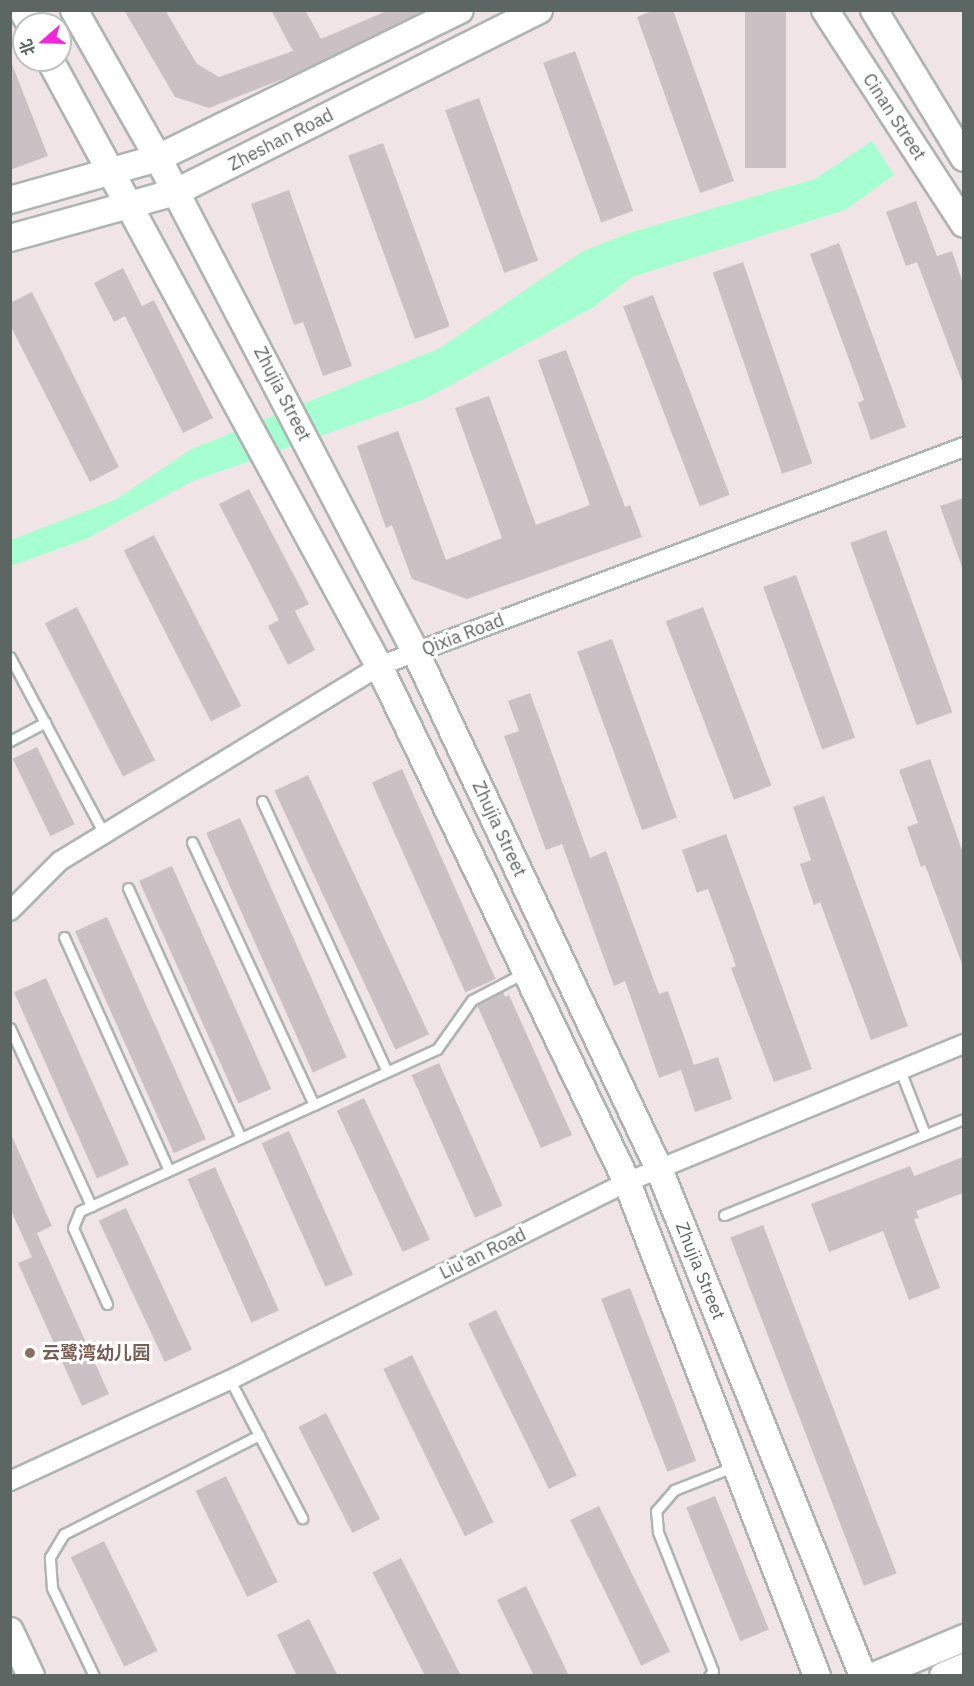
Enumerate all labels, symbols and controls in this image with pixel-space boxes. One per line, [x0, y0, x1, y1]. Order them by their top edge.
north arrow [12, 12, 72, 72]
text: 北 [15, 37, 39, 58]
street label: Cinan Street [858, 69, 930, 165]
street label: Zheshan Road [225, 104, 337, 176]
street label: Zhujia Street [249, 343, 315, 445]
street label: Qixia Road [419, 609, 507, 661]
street label: Zhujia Street [467, 778, 531, 880]
street label: Zhujia Street [671, 1219, 729, 1323]
street label: Liu'an Road [436, 1224, 530, 1284]
place label: 云鹭湾幼儿园 [42, 1342, 150, 1364]
marker: 云鹭湾幼儿园 [23, 1346, 37, 1360]

